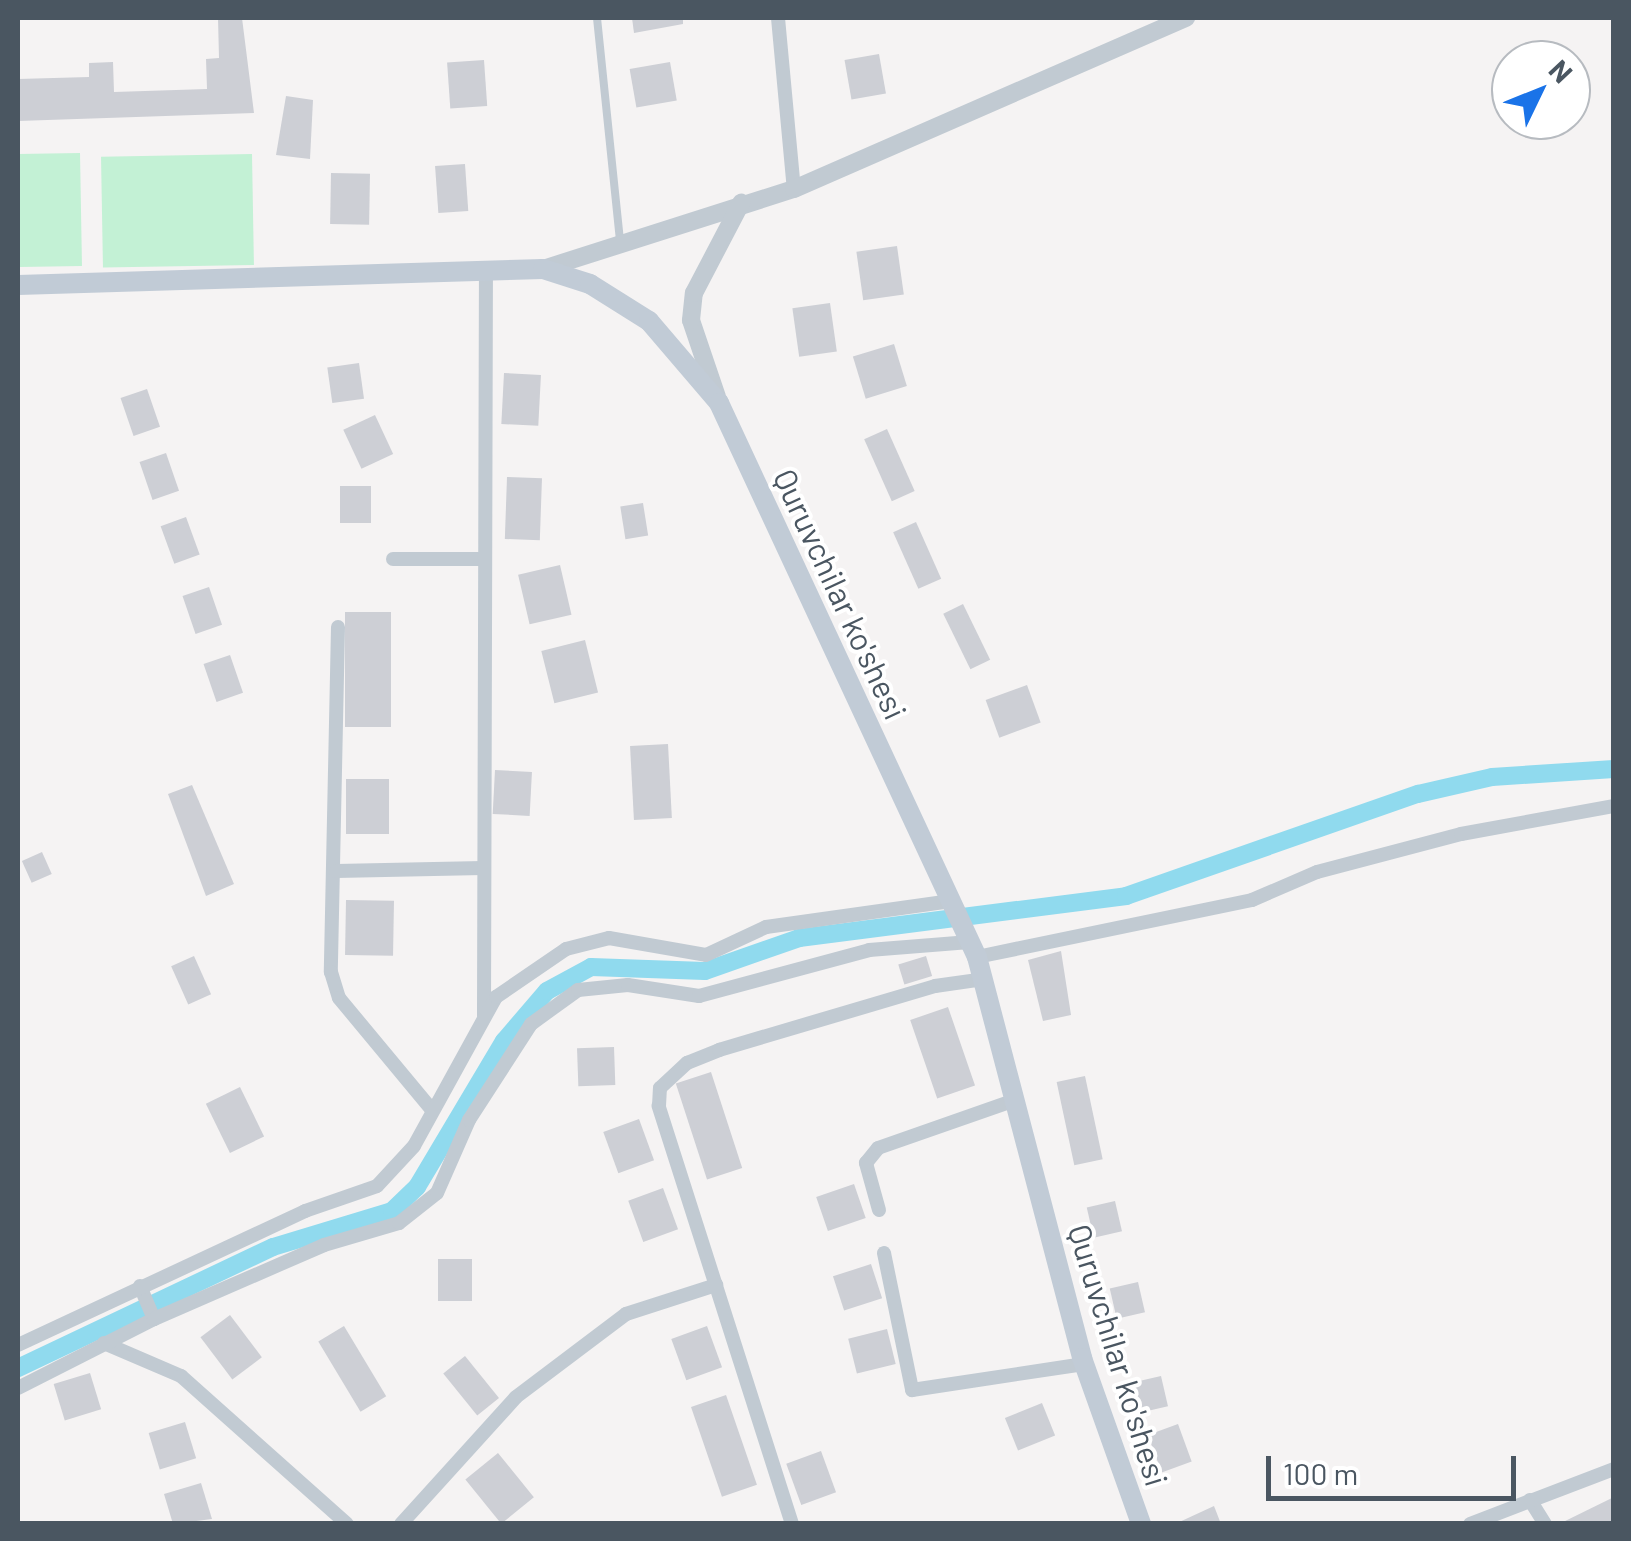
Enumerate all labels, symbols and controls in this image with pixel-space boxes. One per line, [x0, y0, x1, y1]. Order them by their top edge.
north arrow [1491, 40, 1591, 140]
text: N [1543, 52, 1580, 89]
street label: Quruvchilar ko'shesi [766, 463, 916, 725]
street label: Quruvchilar ko'shesi [1061, 1220, 1177, 1490]
scale bar [1271, 1436, 1521, 1498]
text: 100 m [1283, 1455, 1358, 1491]

